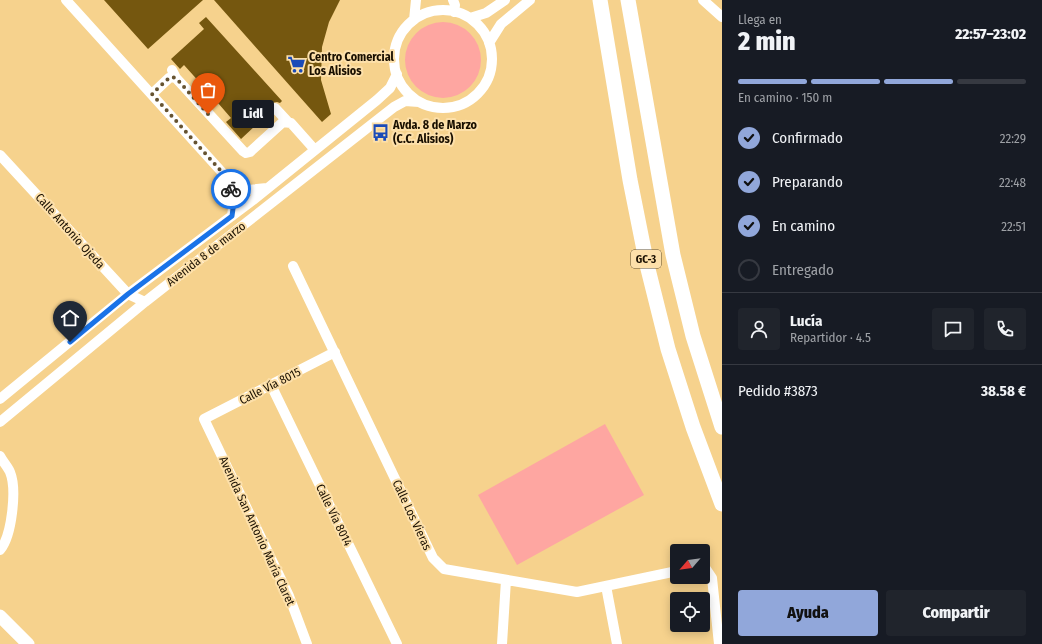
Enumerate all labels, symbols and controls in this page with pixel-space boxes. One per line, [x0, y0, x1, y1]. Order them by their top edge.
text: Llega en [738, 12, 782, 27]
text: 22:57–23:02 [955, 25, 1026, 43]
text: 2 min [738, 26, 796, 57]
place label: Centro Comercial Los Alisios [309, 50, 395, 78]
supermarket icon: Centro Comercial Los Alisios [286, 54, 306, 74]
pin [191, 73, 225, 114]
icon: bag [197, 79, 219, 101]
text: En camino · 150 m [738, 90, 832, 105]
callout: Lidl [232, 100, 274, 128]
text: Lidl [243, 106, 263, 121]
place label: Avda. 8 de Marzo (C.C. Alisios) [392, 118, 478, 146]
bus stop icon: Avda. 8 de Marzo (C.C. Alisios) [370, 122, 390, 142]
icon: check [738, 127, 760, 149]
text: Confirmado [772, 129, 843, 147]
text: 22:29 [1000, 131, 1026, 146]
courier [211, 169, 251, 209]
icon: check [738, 171, 760, 193]
text: Preparando [772, 173, 843, 191]
text: 22:48 [999, 175, 1026, 190]
icon: bike [220, 178, 242, 200]
street label: Calle Antonio Ojeda [32, 190, 108, 272]
icon: check [738, 215, 760, 237]
text: En camino [772, 217, 835, 235]
street label: Avenida 8 de marzo [164, 219, 248, 289]
text: 22:51 [1001, 219, 1026, 234]
road number: GC-3 [631, 250, 661, 268]
text: Entregado [772, 261, 834, 279]
pin [53, 301, 87, 342]
icon: home [59, 307, 81, 329]
button: person [738, 308, 780, 350]
button: chat [932, 308, 974, 350]
button: phone [984, 308, 1026, 350]
text: Lucía [790, 312, 822, 330]
text: Repartidor · 4.5 [790, 330, 871, 345]
street label: Calle Vía 8015 [237, 364, 303, 407]
text: Pedido #3873 [738, 382, 818, 400]
text: 38.58 € [981, 382, 1026, 400]
street label: Avenida San Antonio María Claret [216, 454, 298, 608]
street label: Calle Los Vieras [390, 478, 434, 552]
street label: Calle Vía 8014 [313, 482, 355, 548]
north arrow [670, 544, 710, 584]
map controls [670, 544, 710, 632]
button: Ayuda [738, 590, 878, 636]
button: Compartir [886, 590, 1026, 636]
button: locate [670, 592, 710, 632]

